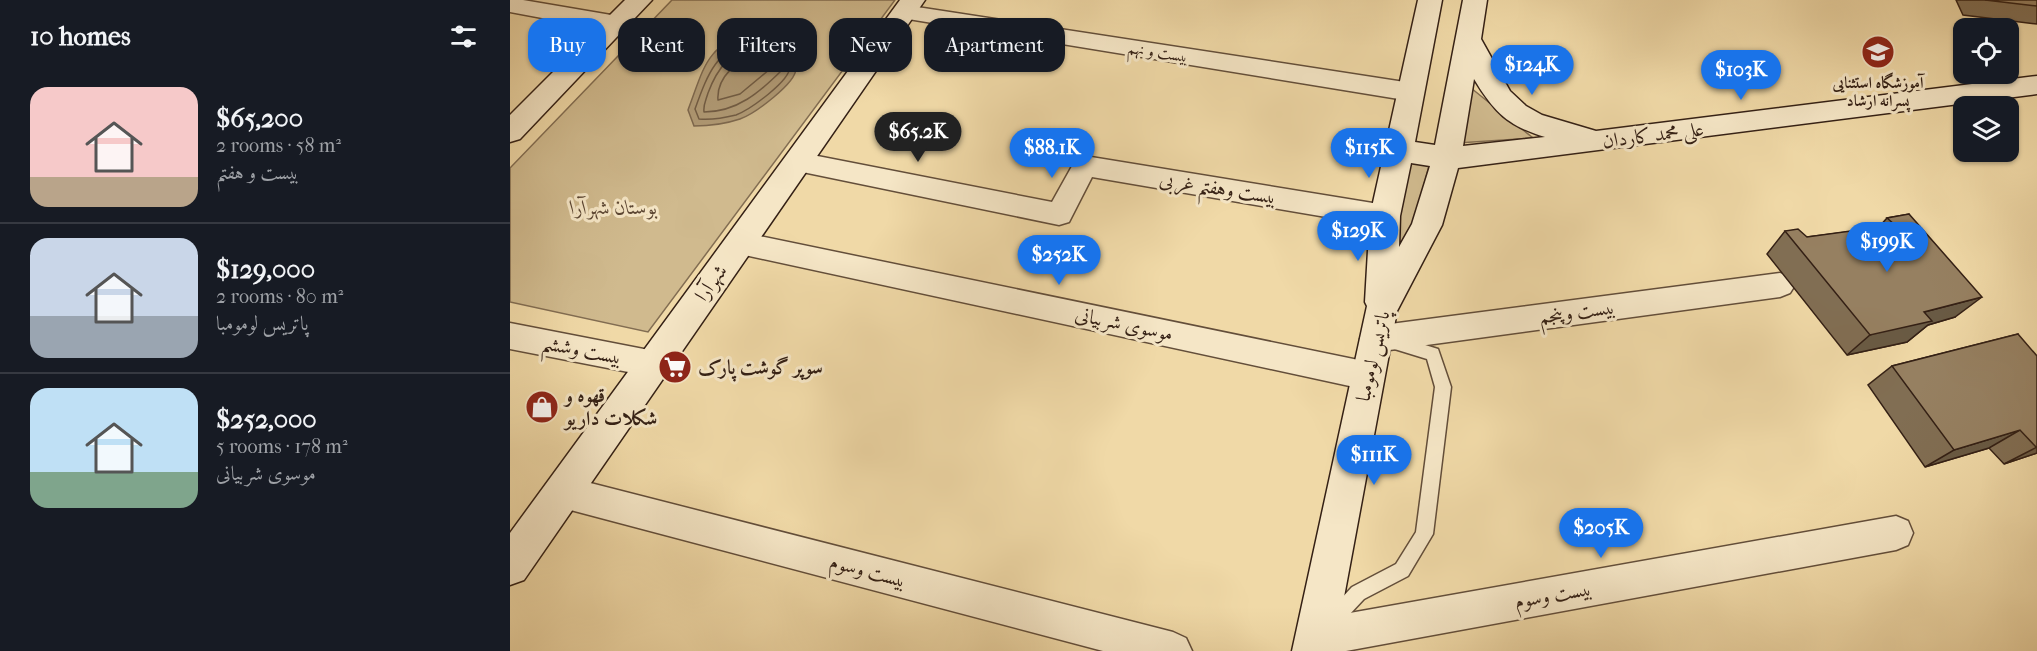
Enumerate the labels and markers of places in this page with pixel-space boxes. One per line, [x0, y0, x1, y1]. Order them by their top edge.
school or university icon: آموزشگاه استثنایی پسرانه ارشاد [1860, 34, 1896, 70]
pin: $124K [1490, 45, 1574, 96]
pin: $103K [1699, 50, 1783, 101]
place label: آموزشگاه استثنایی پسرانه ارشاد [1831, 72, 1926, 113]
pin: $65.2K [869, 112, 967, 163]
pin: $88.1K [1003, 128, 1101, 179]
pin: $115K [1327, 128, 1411, 179]
pin: $129K [1316, 211, 1400, 262]
pin: $199K [1845, 222, 1929, 273]
pin: $252K [1017, 235, 1101, 286]
supermarket icon: سوپر گوشت پارک [657, 349, 693, 385]
place label: سوپر گوشت پارک [698, 356, 823, 382]
place label: قهوه و شکلات داریو [563, 384, 657, 431]
shop icon: قهوه و شکلات داریو [524, 389, 560, 425]
pin: $111K [1332, 435, 1416, 486]
pin: $205K [1559, 508, 1643, 559]

